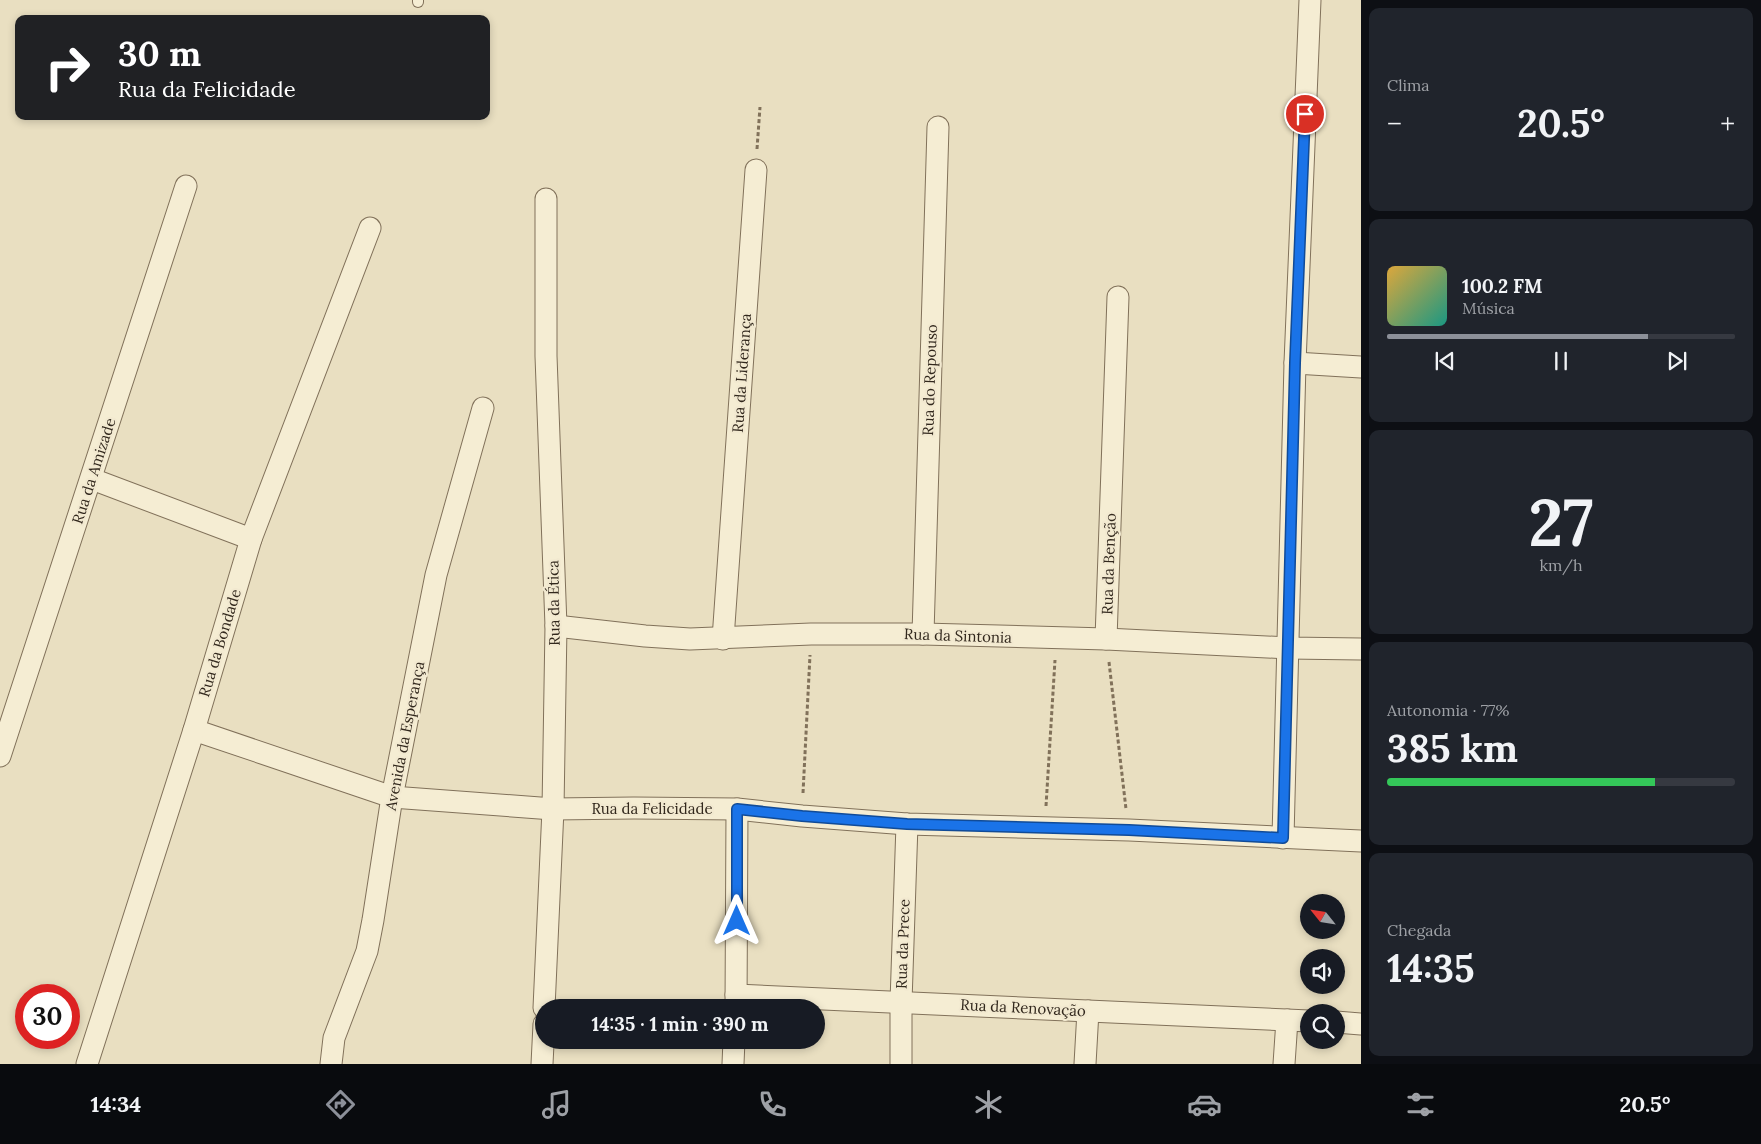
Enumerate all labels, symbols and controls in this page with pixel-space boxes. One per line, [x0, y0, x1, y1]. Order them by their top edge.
text: 30 m [118, 31, 201, 76]
icon: right [35, 35, 100, 100]
text: Rua da Felicidade [118, 75, 296, 103]
text: Clima [1387, 75, 1430, 95]
pin [1284, 93, 1326, 135]
text: 20.5° [1517, 99, 1605, 147]
icon: arrive [1291, 100, 1319, 128]
text: − [1387, 106, 1402, 142]
text: + [1720, 106, 1735, 142]
text: 100.2 FM [1462, 274, 1542, 298]
text: Música [1462, 298, 1515, 318]
street label: Rua da Liderança [728, 312, 755, 433]
street label: Rua do Repouso [918, 324, 941, 436]
icon: previous [1431, 347, 1459, 375]
icon: pause [1547, 347, 1575, 375]
icon: next [1663, 347, 1691, 375]
street label: Rua da Amizade [67, 415, 120, 526]
text: 27 [1528, 481, 1594, 564]
street label: Rua da Benção [1097, 513, 1120, 615]
text: km/h [1539, 555, 1583, 575]
street label: Rua da Ética [543, 560, 564, 646]
street label: Rua da Bondade [194, 587, 245, 699]
street label: Rua da Sintonia [904, 624, 1013, 647]
street label: Avenida da Esperança [381, 659, 428, 813]
text: Autonomia · 77% [1387, 700, 1509, 720]
text: 385 km [1387, 724, 1518, 772]
street label: Rua da Felicidade [591, 799, 713, 818]
position arrow [710, 894, 762, 946]
north arrow [1300, 894, 1345, 939]
map controls [1300, 894, 1345, 1049]
street label: Rua da Prece [891, 899, 914, 989]
text: Chegada [1387, 920, 1451, 940]
text: 14:35 [1387, 944, 1475, 992]
button: sound [1300, 949, 1345, 994]
speed limit sign: 30 [15, 984, 80, 1049]
street label: Rua da Renovação [960, 995, 1086, 1020]
button: search [1300, 1004, 1345, 1049]
text: 14:35 · 1 min · 390 m [591, 1012, 769, 1036]
icon: directions [323, 1087, 358, 1122]
icon: music [539, 1087, 574, 1122]
icon: phone [755, 1087, 790, 1122]
icon: climate [971, 1087, 1006, 1122]
icon: car [1187, 1087, 1222, 1122]
icon: filters [1403, 1087, 1438, 1122]
text: 14:34 [91, 1090, 141, 1118]
text: 20.5° [1620, 1090, 1670, 1118]

